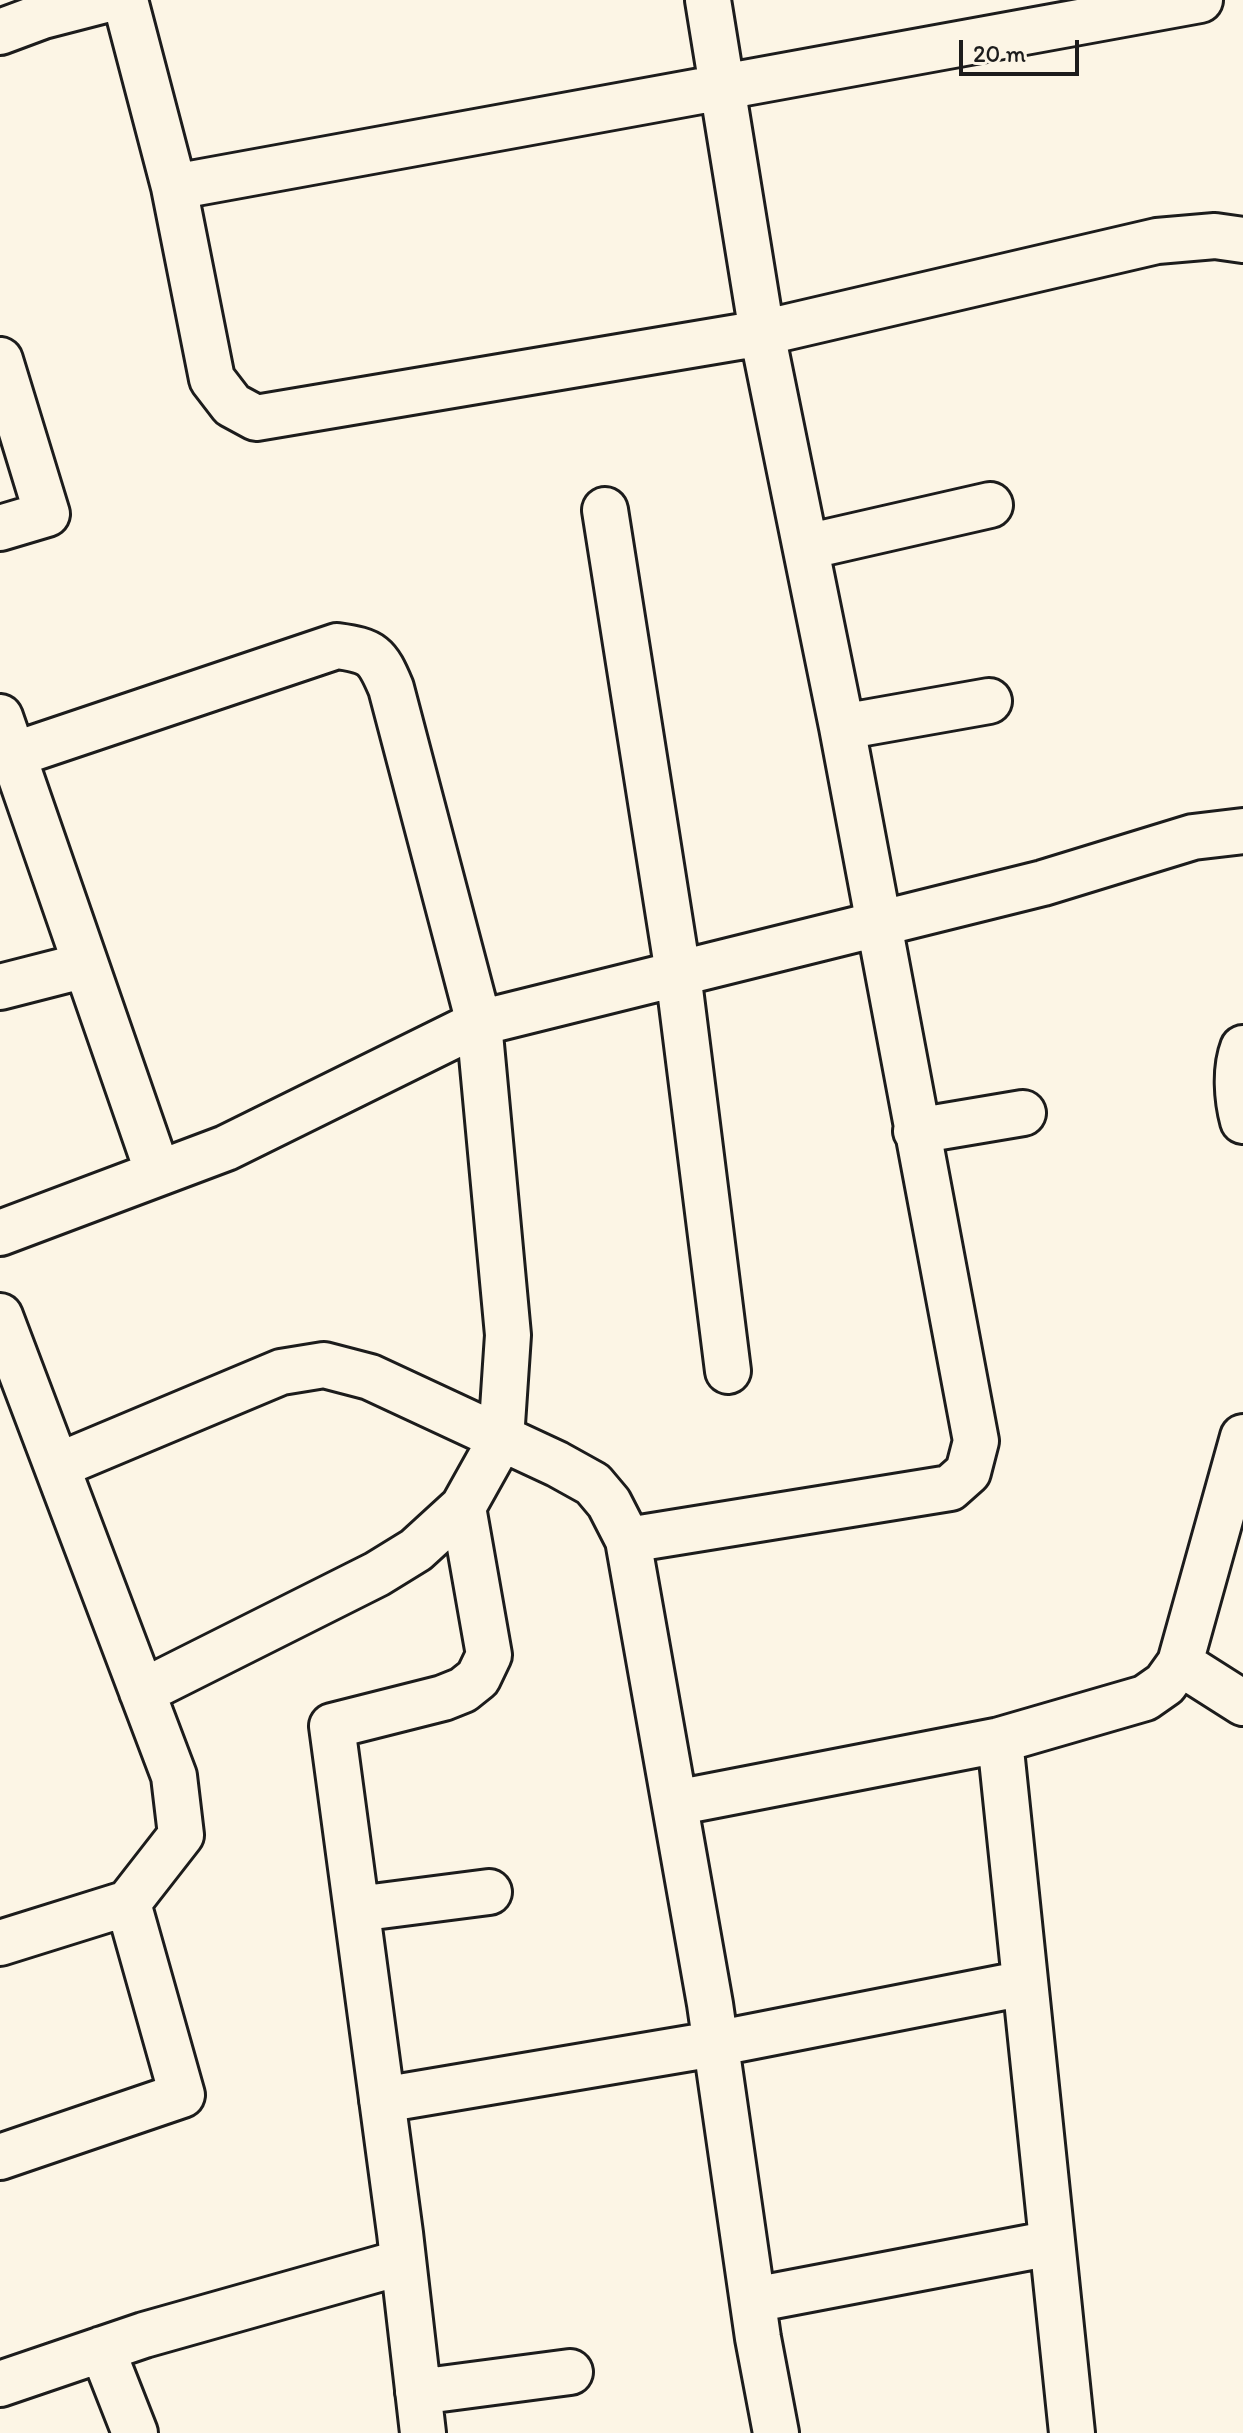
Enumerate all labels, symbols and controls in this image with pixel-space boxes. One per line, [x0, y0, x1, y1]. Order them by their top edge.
scale bar [963, 24, 1083, 74]
text: 20 m [973, 39, 1026, 68]

